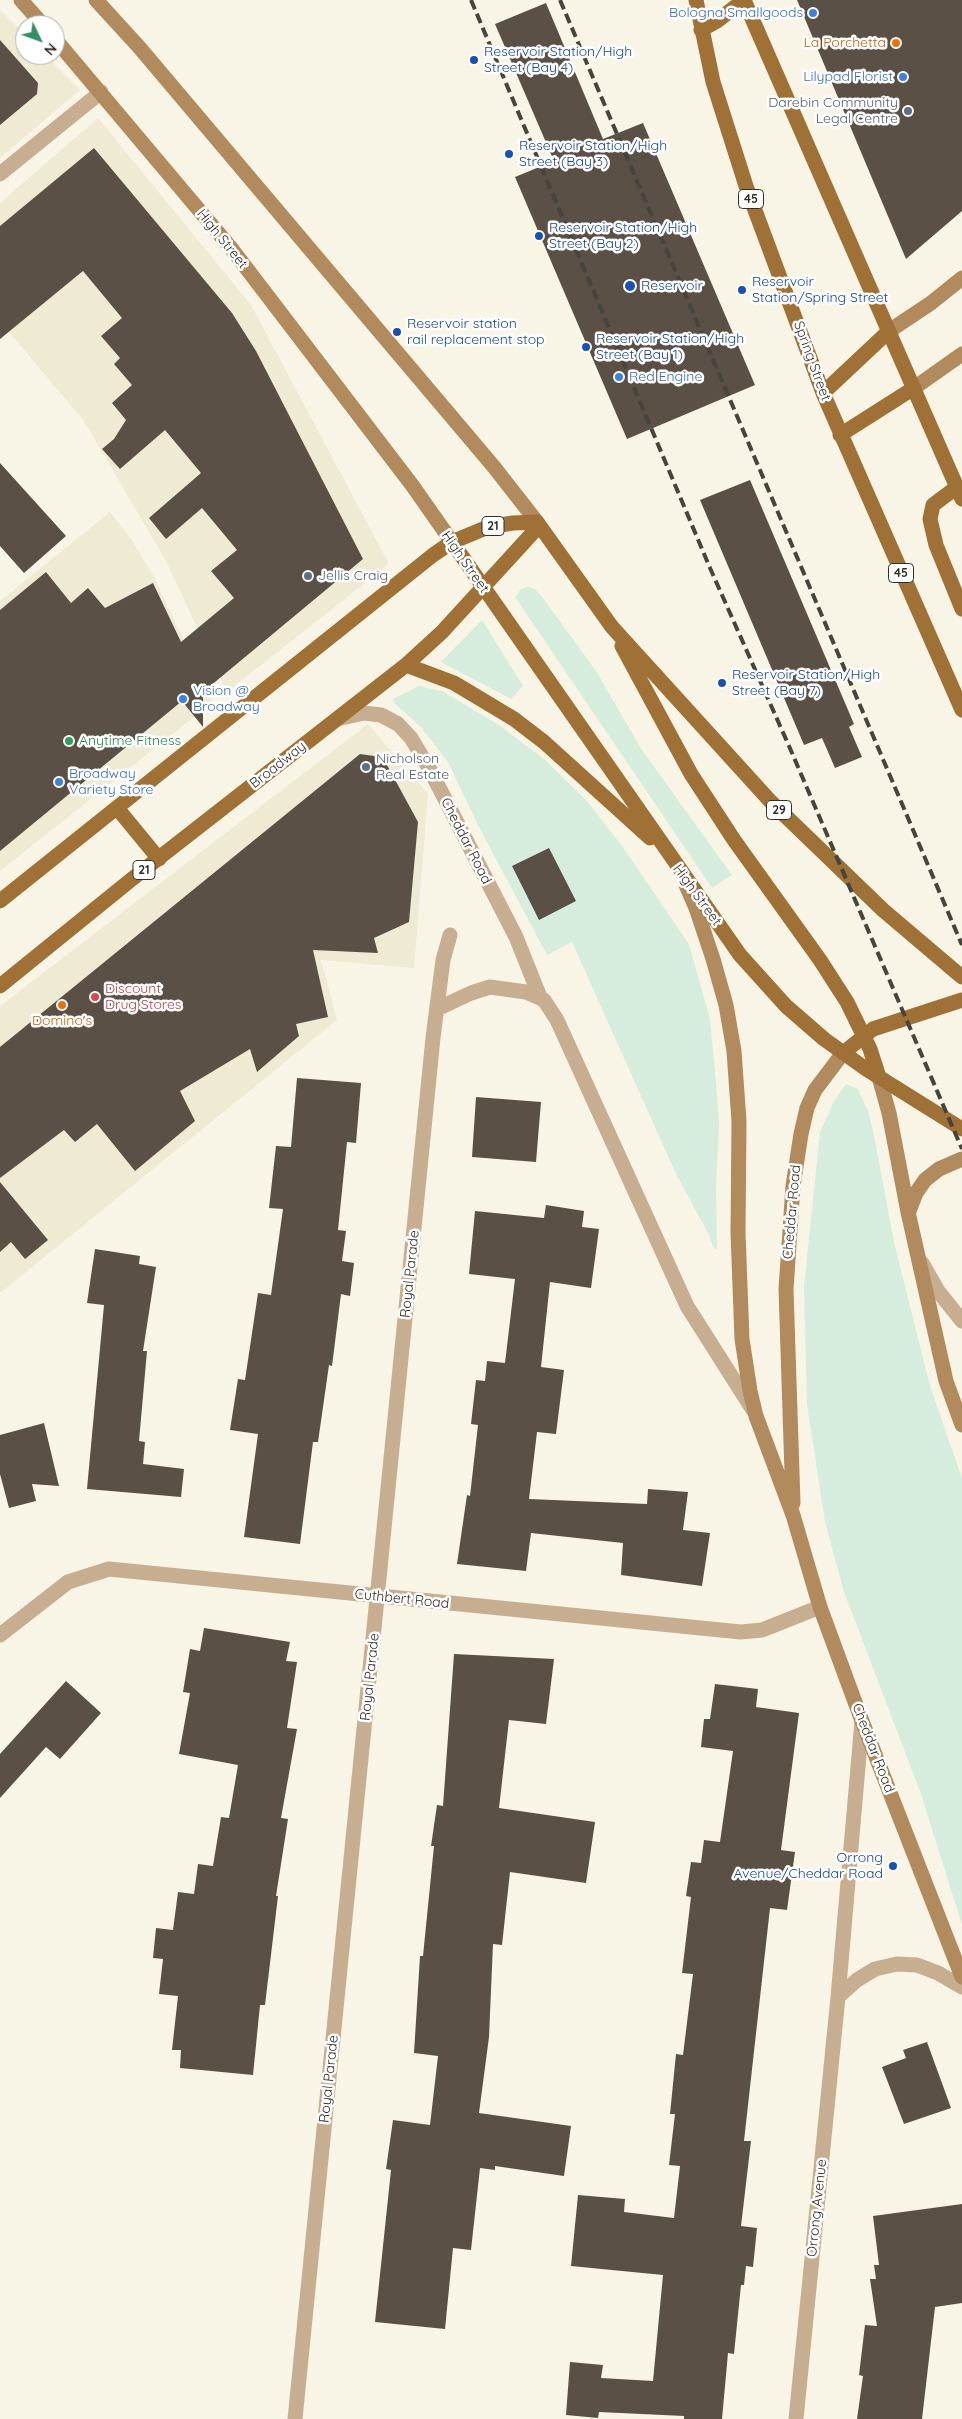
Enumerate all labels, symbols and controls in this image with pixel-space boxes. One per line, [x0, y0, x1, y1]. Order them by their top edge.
place label: Bologna Smallgoods [669, 5, 803, 21]
marker: Bologna Smallgoods [807, 7, 819, 19]
north arrow [15, 15, 65, 65]
place label: La Porchetta [803, 35, 886, 51]
marker: La Porchetta [890, 37, 902, 49]
text: N [40, 40, 61, 59]
place label: Reservoir Station/High Street (Bay 4) [484, 44, 632, 76]
marker: Reservoir Station/High Street (Bay 4) [468, 54, 480, 66]
place label: Lilypad Florist [803, 69, 893, 85]
marker: Lilypad Florist [897, 71, 909, 83]
place label: Darebin Community Legal Centre [768, 95, 898, 128]
marker: Darebin Community Legal Centre [902, 105, 914, 117]
place label: Reservoir Station/High Street (Bay 3) [519, 138, 667, 170]
marker: Reservoir Station/High Street (Bay 3) [503, 148, 515, 160]
road number: 45 [738, 190, 764, 208]
street label: High Street [193, 206, 251, 272]
place label: Reservoir Station/High Street (Bay 2) [549, 220, 697, 252]
marker: Reservoir Station/High Street (Bay 2) [533, 230, 545, 242]
place label: Reservoir Station/Spring Street [752, 274, 888, 306]
place label: Reservoir [641, 278, 703, 294]
marker: Reservoir [623, 279, 637, 293]
marker: Reservoir Station/Spring Street [736, 284, 748, 296]
place label: Reservoir station rail replacement stop [407, 316, 545, 348]
street label: Spring Street [790, 319, 834, 403]
marker: Reservoir station rail replacement stop [391, 326, 403, 338]
place label: Reservoir Station/High Street (Bay 1) [596, 331, 744, 364]
marker: Reservoir Station/High Street (Bay 1) [580, 341, 592, 353]
place label: Red Engine [629, 369, 702, 385]
marker: Red Engine [613, 371, 625, 383]
road number: 21 [482, 516, 504, 536]
street label: High Street [438, 528, 492, 596]
road number: 45 [888, 564, 914, 582]
place label: Jellis Craig [318, 568, 388, 584]
marker: Jellis Craig [302, 570, 314, 582]
place label: Reservoir Station/High Street (Bay 7) [732, 667, 880, 700]
marker: Reservoir Station/High Street (Bay 7) [716, 677, 728, 689]
place label: Vision @ Broadway [193, 683, 260, 716]
marker: Vision @ Broadway [177, 693, 189, 705]
place label: Anytime Fitness [79, 733, 181, 749]
marker: Anytime Fitness [63, 735, 75, 747]
street label: Broadway [247, 738, 309, 792]
place label: Nicholson Real Estate [376, 751, 449, 784]
marker: Nicholson Real Estate [360, 761, 372, 773]
place label: Broadway Variety Store [69, 766, 153, 799]
marker: Broadway Variety Store [53, 776, 65, 788]
street label: Cheddar Road [437, 795, 495, 887]
road number: 29 [766, 800, 792, 820]
road number: 21 [133, 860, 155, 880]
street label: High Street [669, 861, 725, 929]
place label: Discount Drug Stores [105, 981, 181, 1014]
marker: Discount Drug Stores [89, 991, 101, 1003]
marker: Domino's [56, 999, 68, 1011]
place label: Domino's [32, 1013, 92, 1029]
street label: Cheddar Road [780, 1164, 804, 1260]
street label: Royal Parade [397, 1229, 423, 1319]
street label: Cuthbert Road [354, 1586, 450, 1612]
street label: Royal Parade [357, 1632, 383, 1722]
street label: Cheddar Road [848, 1701, 898, 1795]
place label: Orrong Avenue/Cheddar Road [733, 1850, 883, 1882]
marker: Orrong Avenue/Cheddar Road [887, 1860, 899, 1872]
street label: Royal Parade [316, 2034, 342, 2124]
street label: Orrong Avenue [804, 2158, 830, 2258]

